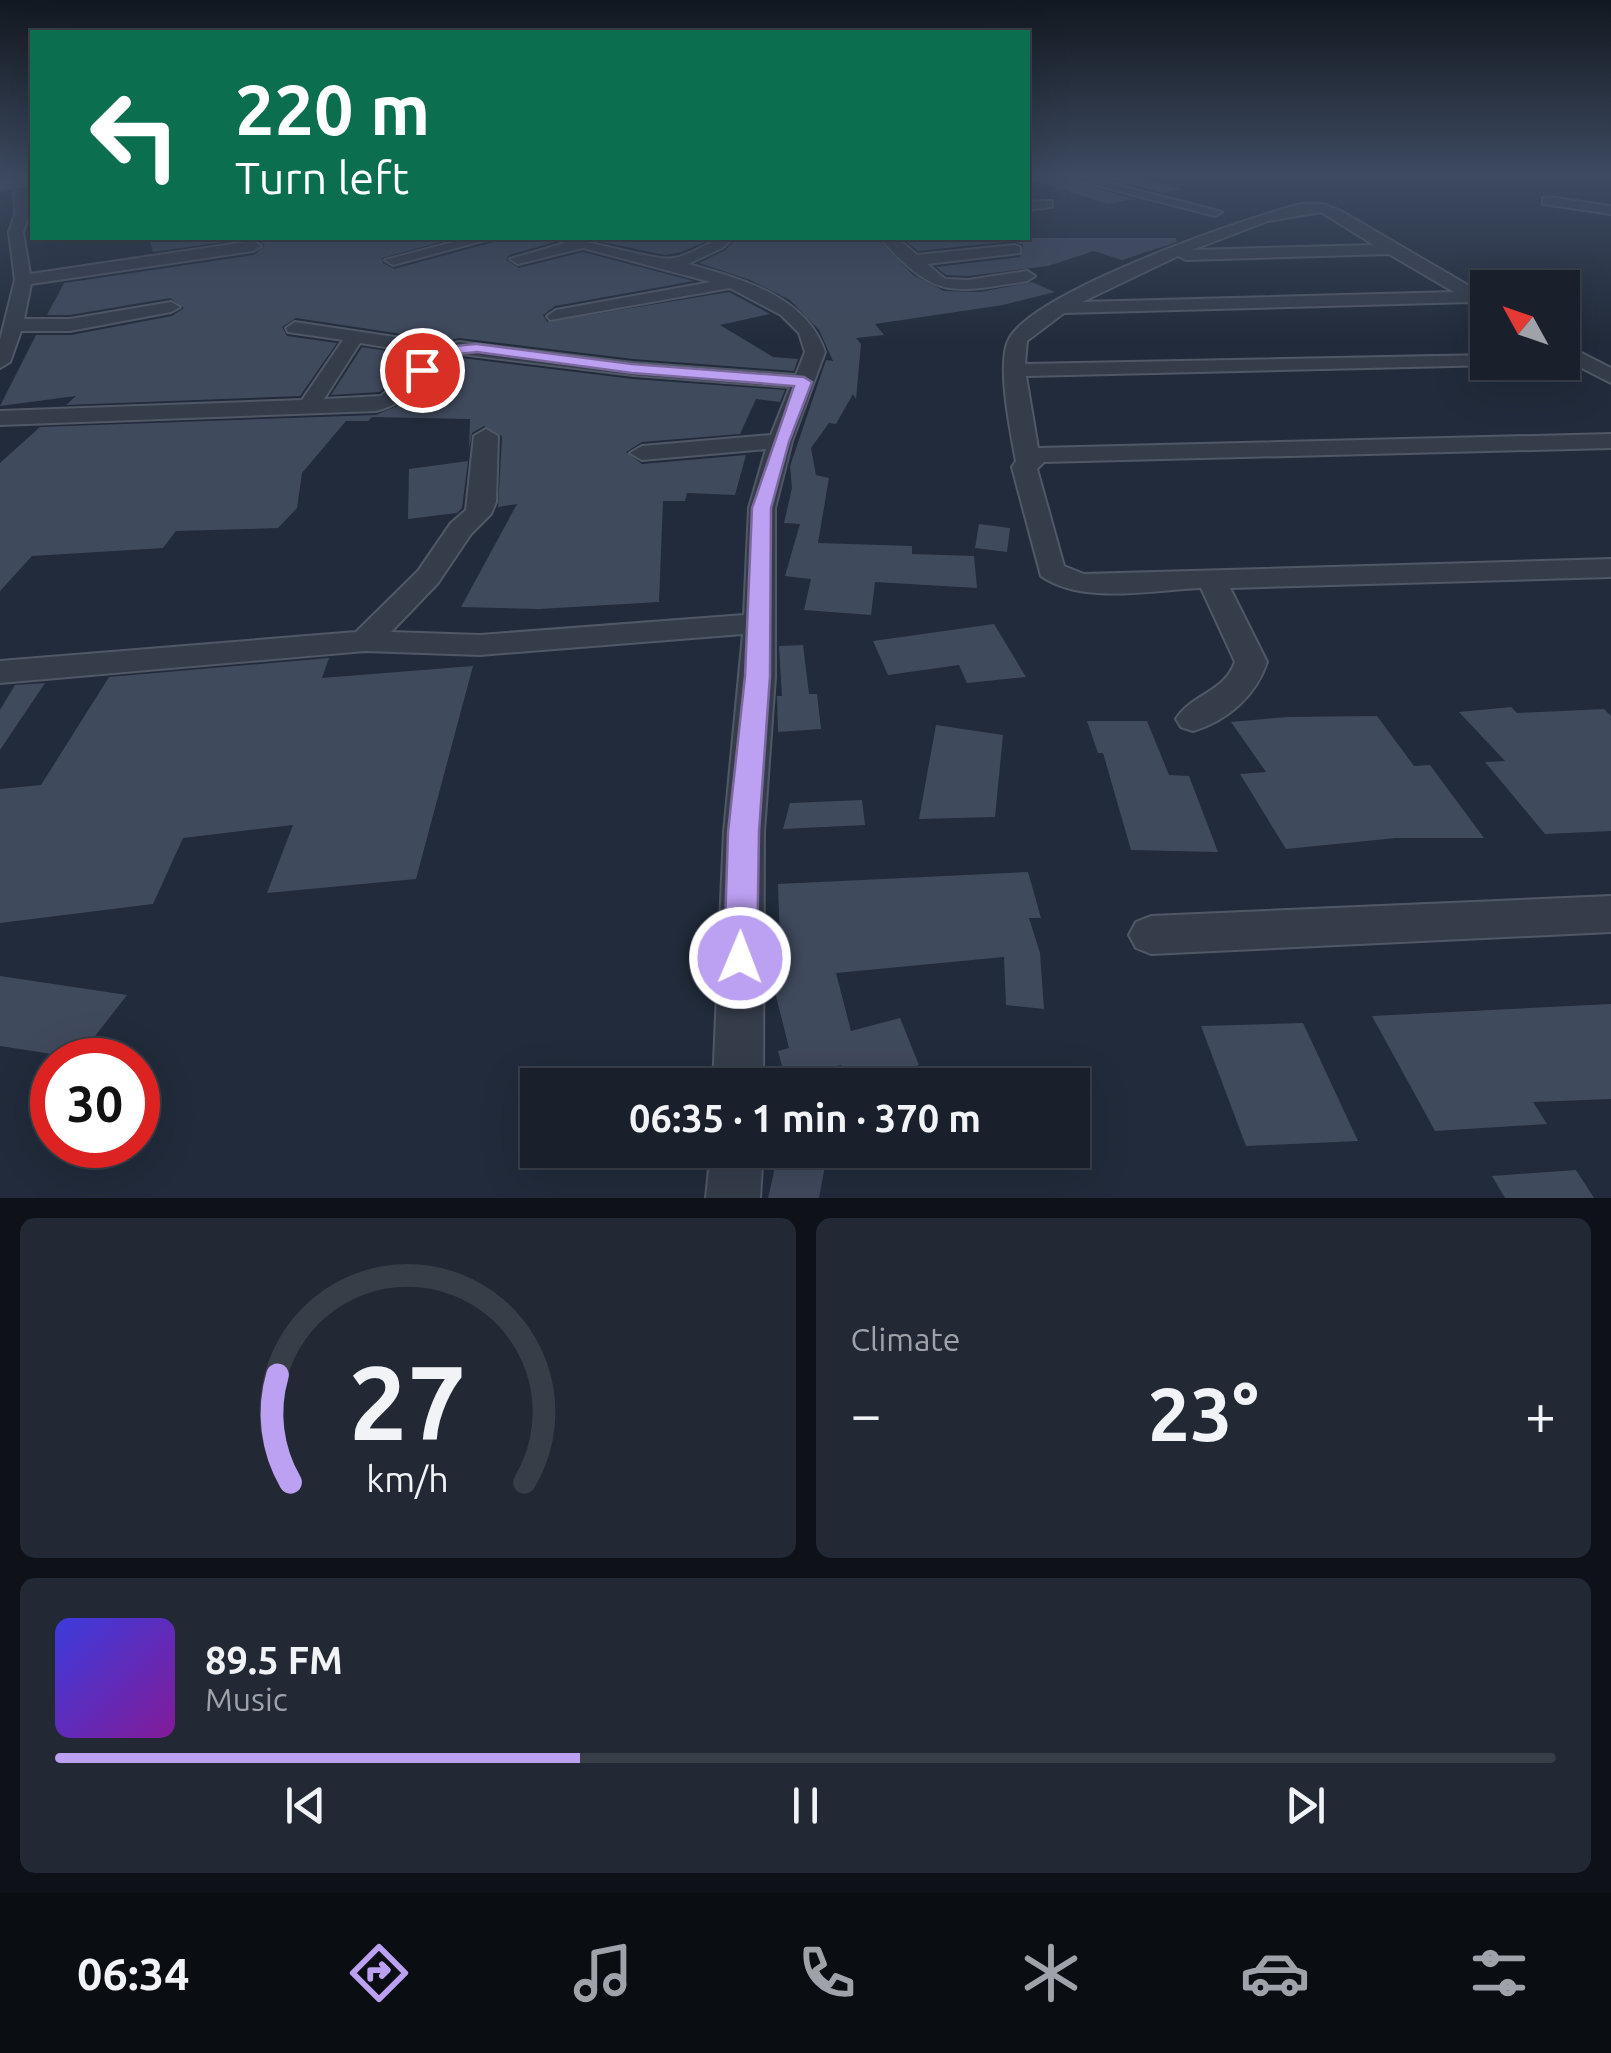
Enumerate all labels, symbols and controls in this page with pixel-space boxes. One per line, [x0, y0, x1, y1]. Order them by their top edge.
icon: left [70, 70, 200, 200]
text: 220 m [235, 70, 430, 148]
text: Turn left [235, 152, 409, 203]
north arrow [1470, 270, 1580, 380]
map controls [1470, 270, 1580, 380]
pin [380, 328, 465, 413]
icon: arrive [395, 343, 450, 398]
position arrow [688, 906, 792, 1010]
speed limit sign: 30 [30, 1038, 160, 1168]
text: 06:35 · 1 min · 370 m [629, 1097, 981, 1139]
text: Climate [851, 1321, 961, 1357]
text: 27 [349, 1343, 466, 1460]
text: 23° [1148, 1371, 1259, 1455]
text: − [851, 1383, 882, 1444]
text: + [1525, 1383, 1556, 1444]
text: km/h [366, 1459, 449, 1499]
text: 89.5 FM [205, 1639, 343, 1681]
text: Music [205, 1681, 288, 1717]
icon: previous [278, 1778, 333, 1833]
icon: pause [778, 1778, 833, 1833]
icon: next [1278, 1778, 1333, 1833]
icon: directions [344, 1938, 414, 2008]
icon: music [568, 1938, 638, 2008]
icon: phone [792, 1938, 862, 2008]
icon: climate [1016, 1938, 1086, 2008]
icon: car [1240, 1938, 1310, 2008]
icon: filters [1464, 1938, 1534, 2008]
text: 06:34 [77, 1948, 190, 1999]

